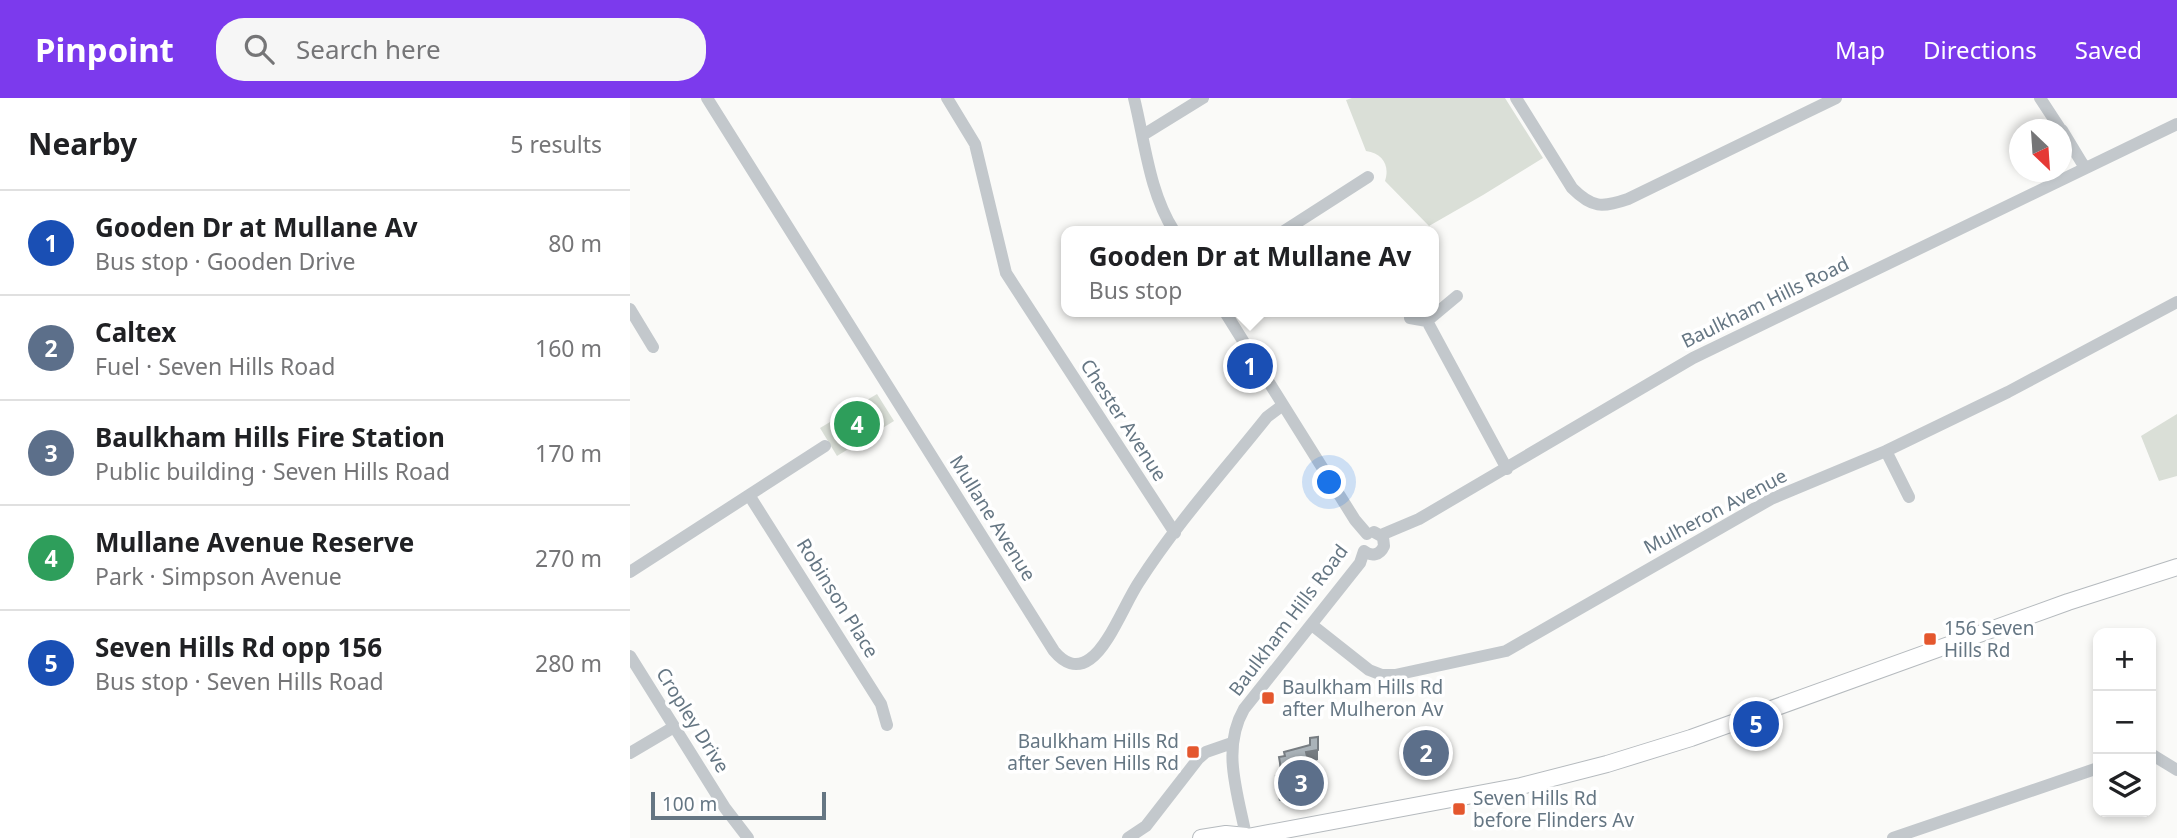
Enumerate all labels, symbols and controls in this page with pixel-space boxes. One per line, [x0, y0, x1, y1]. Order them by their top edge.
search box [216, 18, 706, 81]
text: Pinpoint [35, 27, 174, 72]
icon: search [240, 30, 278, 68]
text: Search here [296, 31, 441, 67]
text: Map [1835, 33, 1885, 66]
text: Directions [1923, 33, 2037, 66]
text: Saved [2075, 33, 2142, 66]
north arrow [2009, 119, 2072, 182]
text: Nearby [28, 123, 137, 164]
text: 5 results [510, 128, 602, 160]
text: Gooden Dr at Mullane Av [95, 209, 417, 245]
popup [1061, 226, 1439, 317]
text: 1 [44, 227, 58, 259]
text: 80 m [548, 227, 602, 259]
text: Gooden Dr at Mullane Av [1089, 238, 1411, 274]
text: Bus stop · Gooden Drive [95, 245, 355, 277]
street label: Baulkham Hills Road [1677, 250, 1853, 354]
text: Bus stop [1089, 274, 1182, 306]
text: Caltex [95, 314, 176, 350]
text: 2 [44, 332, 58, 364]
text: 160 m [535, 332, 602, 364]
pin: 1 [1227, 340, 1273, 392]
text: Fuel · Seven Hills Road [95, 350, 335, 382]
street label: Chester Avenue [1075, 354, 1173, 486]
pin: 4 [834, 398, 880, 450]
text: Baulkham Hills Fire Station [95, 419, 445, 455]
text: 3 [44, 437, 58, 469]
text: 170 m [535, 437, 602, 469]
street label: Mullane Avenue [944, 450, 1042, 586]
text: Public building · Seven Hills Road [95, 455, 450, 487]
street label: Mulheron Avenue [1639, 462, 1791, 560]
your location [1312, 465, 1346, 499]
text: Mullane Avenue Reserve [95, 524, 414, 560]
street label: Robinson Place [791, 534, 885, 662]
street label: Baulkham Hills Road [1222, 539, 1354, 701]
text: 4 [44, 542, 58, 574]
text: 270 m [535, 542, 602, 574]
text: Park · Simpson Avenue [95, 560, 342, 592]
place label: 156 Seven Hills Rd [1944, 615, 2034, 663]
map controls [2093, 628, 2156, 817]
button: + [2093, 628, 2156, 691]
text: Seven Hills Rd opp 156 [95, 629, 382, 665]
marker: 156 Seven Hills Rd [1922, 631, 1938, 647]
text: 5 [44, 647, 58, 679]
text: 280 m [535, 647, 602, 679]
street label: Cropley Drive [650, 662, 736, 778]
text: Bus stop · Seven Hills Road [95, 665, 384, 697]
place label: Baulkham Hills Rd after Mulheron Av [1282, 674, 1444, 722]
marker: Baulkham Hills Rd after Mulheron Av [1260, 690, 1276, 706]
button: − [2093, 691, 2156, 754]
pin: 5 [1733, 698, 1779, 750]
pin: 2 [1403, 727, 1449, 779]
place label: Baulkham Hills Rd after Seven Hills Rd [1007, 728, 1179, 776]
marker: Baulkham Hills Rd after Seven Hills Rd [1185, 744, 1201, 760]
button: layers [2093, 754, 2156, 817]
pin: 3 [1278, 757, 1324, 809]
place label: Seven Hills Rd before Flinders Av [1473, 785, 1634, 833]
scale bar [651, 789, 826, 821]
text: 100 m [662, 791, 717, 817]
marker: Seven Hills Rd before Flinders Av [1451, 801, 1467, 817]

